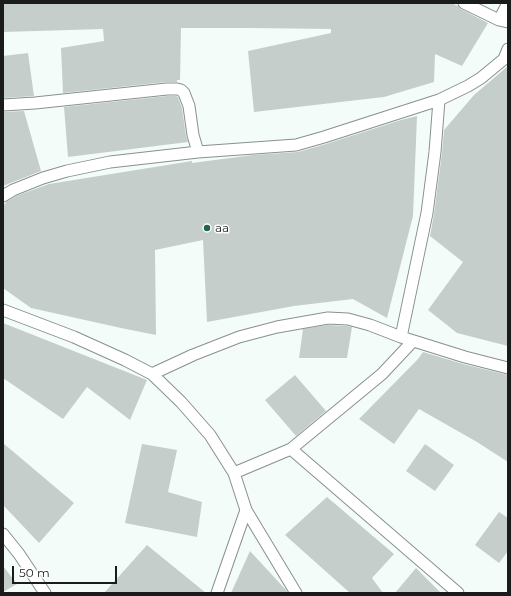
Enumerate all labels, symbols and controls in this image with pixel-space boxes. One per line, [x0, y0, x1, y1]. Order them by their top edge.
place label: aa [215, 221, 229, 235]
marker: aa [202, 223, 212, 233]
scale bar [14, 558, 119, 584]
text: 50 m [19, 565, 50, 580]

